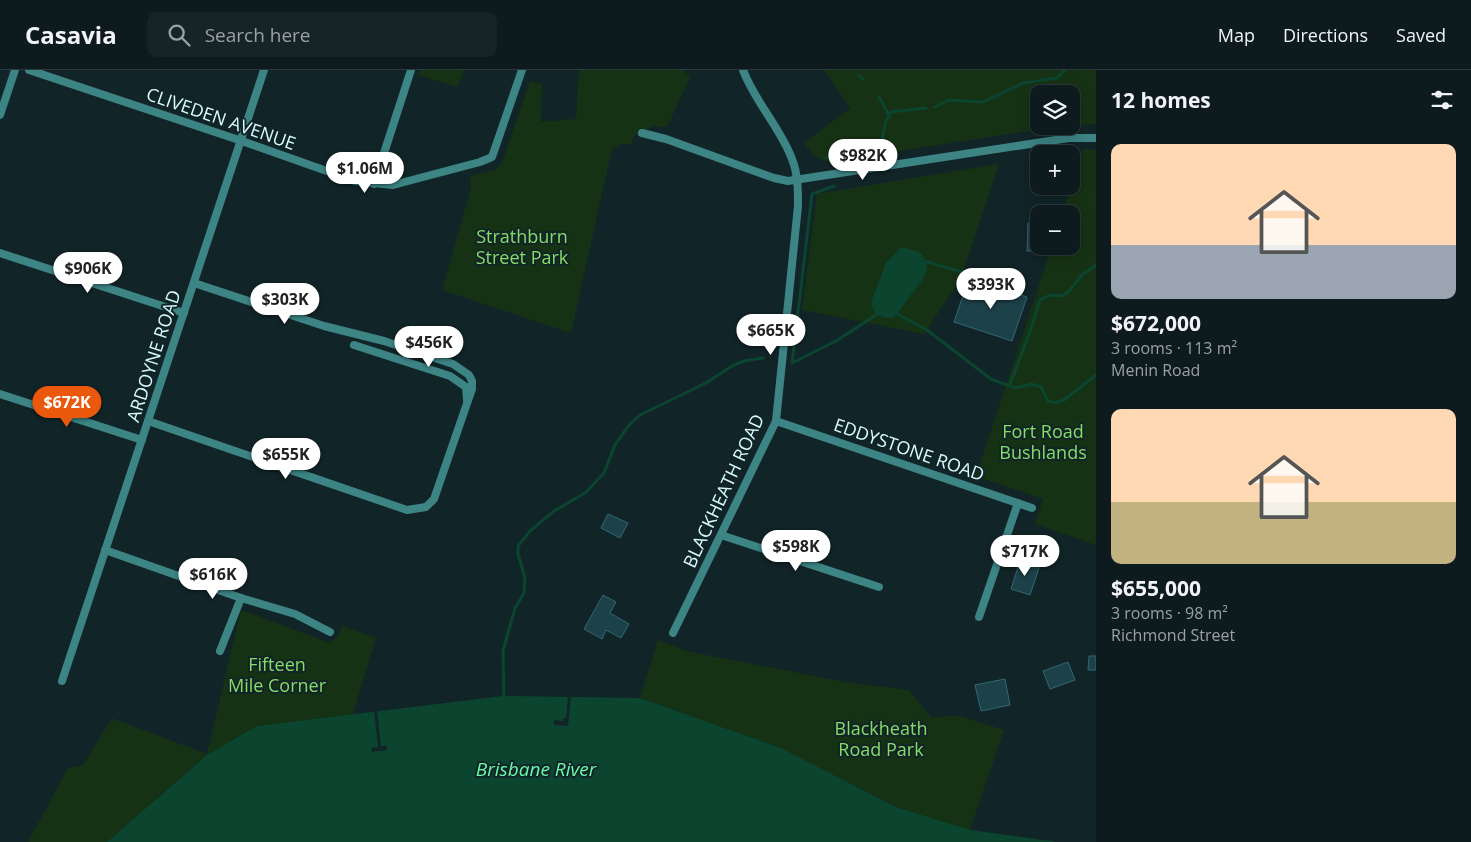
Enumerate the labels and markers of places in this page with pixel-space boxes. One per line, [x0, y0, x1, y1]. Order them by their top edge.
pin: $982K [828, 138, 898, 181]
pin: $1.06M [324, 152, 406, 194]
pin: $906K [53, 252, 123, 294]
pin: $393K [956, 268, 1026, 310]
pin: $303K [250, 282, 320, 325]
pin: $665K [736, 314, 806, 356]
pin: $456K [394, 326, 464, 368]
pin: $672K [32, 386, 102, 428]
pin: $655K [251, 438, 321, 480]
pin: $598K [761, 530, 831, 572]
pin: $717K [990, 534, 1060, 577]
pin: $616K [178, 558, 248, 600]

